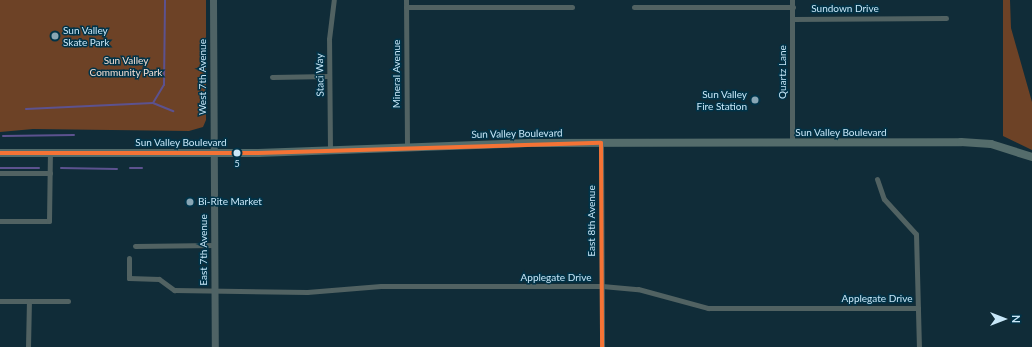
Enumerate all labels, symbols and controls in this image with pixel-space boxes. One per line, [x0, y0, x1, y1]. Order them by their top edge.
street label: Sundown Drive [811, 3, 879, 15]
place label: Sun Valley Skate Park [63, 24, 109, 48]
marker: Sun Valley Skate Park [50, 31, 60, 41]
street label: West 7th Avenue [197, 39, 209, 115]
street label: Mineral Avenue [391, 39, 403, 109]
street label: Quartz Lane [777, 45, 789, 99]
street label: Staci Way [314, 53, 326, 97]
park label: Sun Valley Community Park [89, 54, 163, 78]
place label: Sun Valley Fire Station [697, 88, 747, 112]
marker: Sun Valley Fire Station [750, 95, 760, 105]
street label: Sun Valley Boulevard [471, 127, 563, 141]
street label: Sun Valley Boulevard [795, 127, 887, 139]
street label: Sun Valley Boulevard [135, 137, 227, 149]
marker: 5 [232, 148, 242, 158]
place label: 5 [234, 159, 240, 169]
street label: East 8th Avenue [586, 185, 598, 257]
place label: Bi-Rite Market [198, 196, 262, 208]
marker: Bi-Rite Market [185, 197, 195, 207]
street label: East 7th Avenue [198, 214, 210, 286]
street label: Applegate Drive [521, 272, 591, 284]
street label: Applegate Drive [842, 293, 912, 305]
north arrow [984, 299, 1024, 339]
text: N [1010, 315, 1023, 323]

